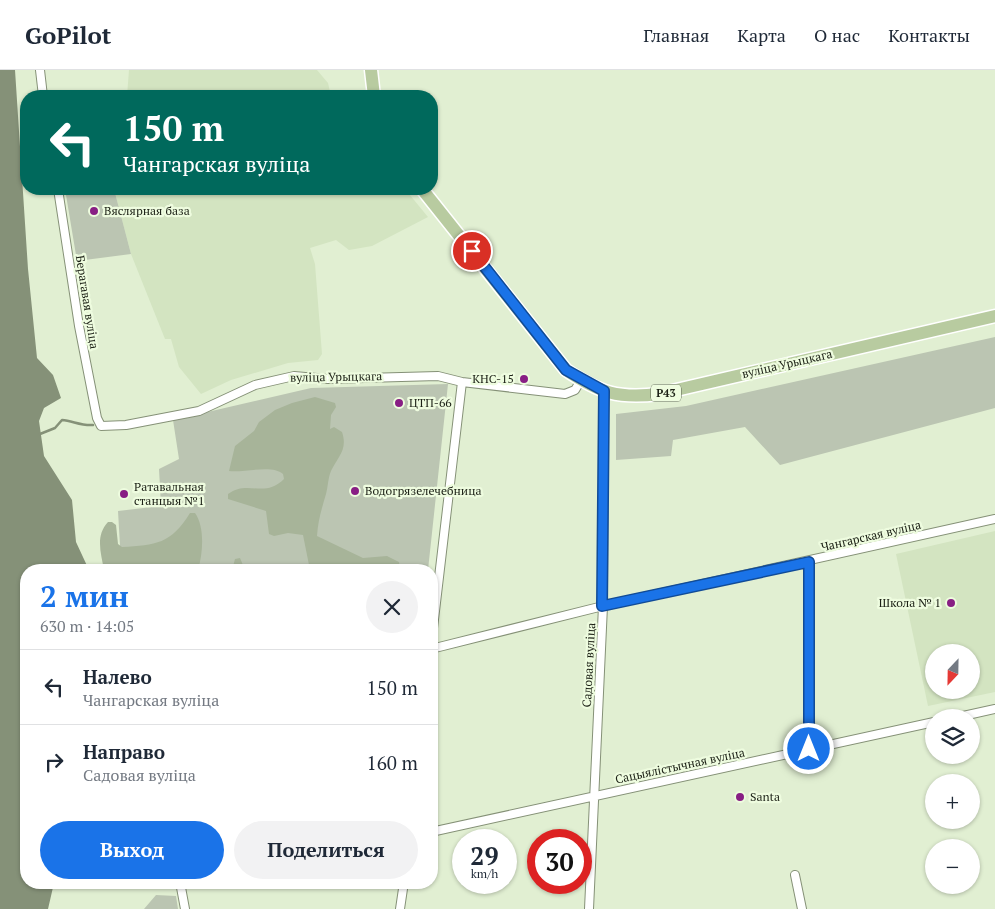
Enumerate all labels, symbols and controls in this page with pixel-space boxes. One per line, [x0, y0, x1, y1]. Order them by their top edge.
text: GoPilot [25, 19, 111, 51]
text: Главная [643, 23, 709, 47]
text: Карта [737, 23, 786, 47]
text: О нас [814, 23, 860, 47]
text: Контакты [888, 23, 970, 47]
text: 150 m [123, 105, 224, 151]
icon: left [40, 110, 105, 175]
text: Чангарская вуліца [123, 149, 310, 178]
place label: Вяслярная база [104, 203, 190, 218]
marker: Вяслярная база [88, 205, 100, 217]
pin [451, 230, 493, 272]
icon: arrive [458, 237, 486, 265]
street label: Берагавая вуліца [73, 254, 102, 350]
street label: вуліца Урыцкага [740, 346, 834, 381]
street label: вуліца Урыцкага [290, 368, 382, 385]
place label: КНС-15 [472, 371, 514, 386]
marker: КНС-15 [518, 373, 530, 385]
road number: Р43 [651, 384, 681, 402]
place label: ЦТП-66 [409, 395, 452, 410]
marker: ЦТП-66 [393, 397, 405, 409]
place label: Ратавальная станцыя №1 [134, 479, 204, 508]
place label: Водогрязелечебница [365, 483, 482, 498]
marker: Водогрязелечебница [349, 485, 361, 497]
marker: Ратавальная станцыя №1 [118, 488, 130, 500]
street label: Чангарская вуліца [819, 517, 922, 554]
text: 2 мин [40, 576, 129, 616]
button: close [366, 581, 418, 633]
place label: Школа № 1 [879, 595, 941, 610]
marker: Школа № 1 [945, 597, 957, 609]
text: 630 m · 14:05 [40, 615, 134, 637]
street label: Садовая вуліца [579, 622, 598, 708]
north arrow [925, 644, 980, 699]
map controls [925, 644, 980, 894]
text: Налево [83, 664, 152, 689]
icon: left [40, 673, 68, 701]
text: 150 m [367, 675, 418, 700]
text: Чангарская вуліца [83, 689, 219, 711]
button: layers [925, 709, 980, 764]
position arrow [782, 722, 834, 774]
text: Направо [83, 739, 165, 764]
street label: Сацыялістычная вуліца [614, 744, 746, 787]
icon: right [40, 748, 68, 776]
text: 160 m [367, 750, 418, 775]
text: Садовая вуліца [83, 764, 196, 786]
button: + [925, 774, 980, 829]
place label: Santa [750, 789, 780, 804]
marker: Santa [734, 791, 746, 803]
button: Выход [40, 821, 224, 879]
button: Поделиться [234, 821, 418, 879]
speed limit sign: 30 [527, 829, 592, 894]
text: 29 [470, 839, 499, 872]
button: − [925, 839, 980, 894]
text: km/h [471, 866, 498, 881]

